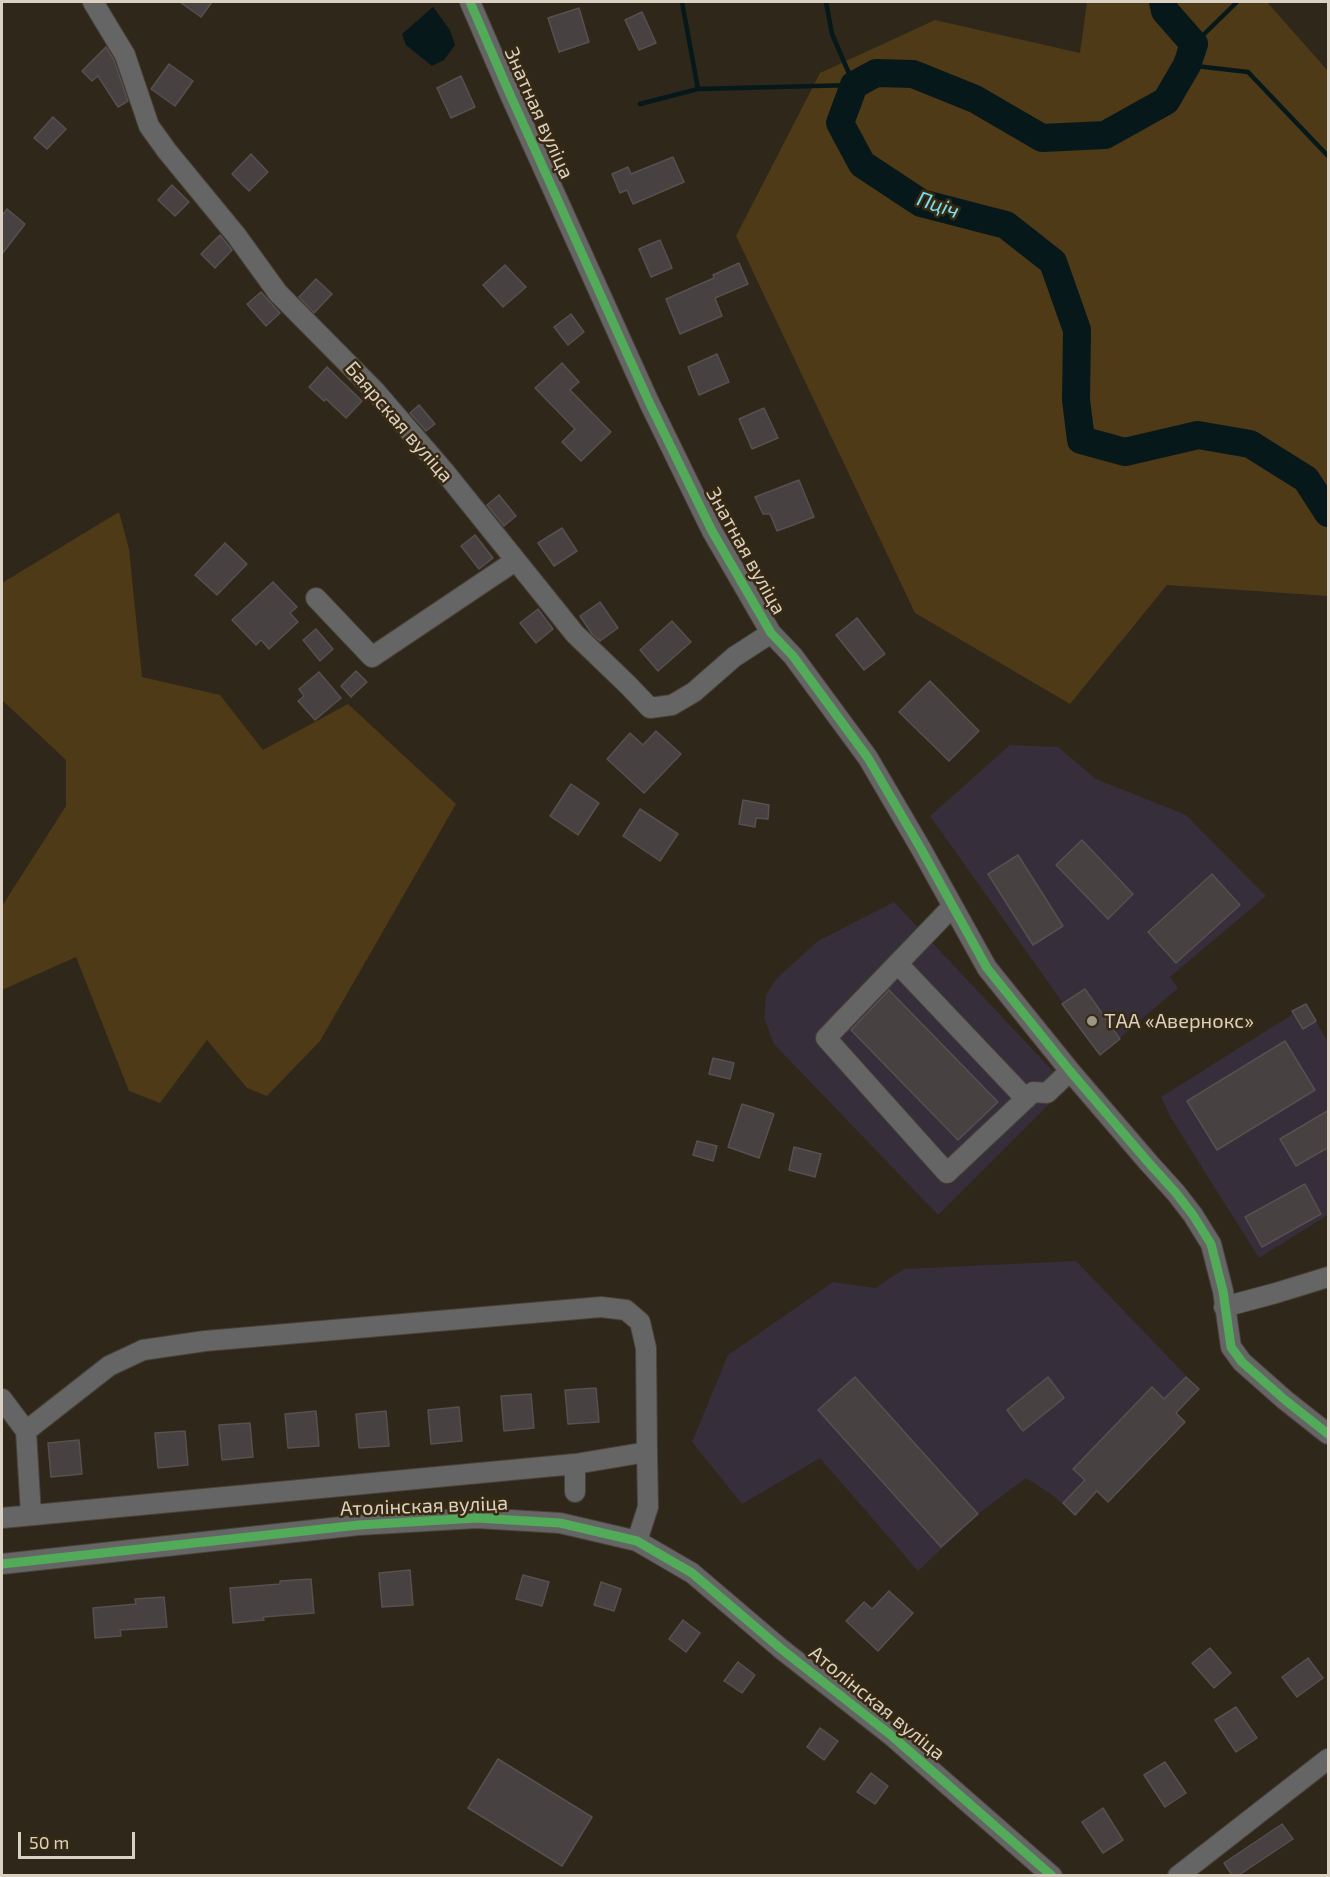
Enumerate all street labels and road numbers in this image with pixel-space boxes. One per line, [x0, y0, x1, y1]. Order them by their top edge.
street label: Знатная вуліца [499, 43, 579, 183]
street label: Баярская вуліца [340, 357, 458, 487]
street label: Знатная вуліца [701, 483, 791, 619]
street label: Атолінская вуліца [340, 1491, 508, 1521]
street label: Атолінская вуліца [804, 1641, 950, 1765]

